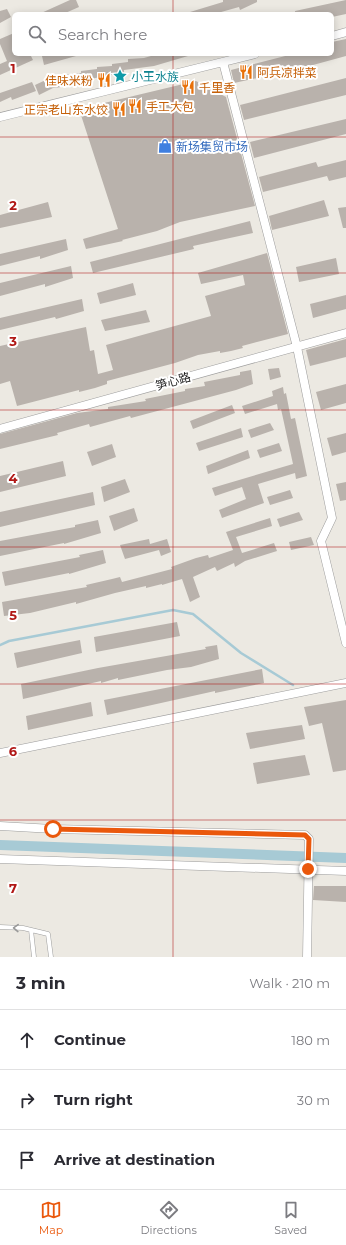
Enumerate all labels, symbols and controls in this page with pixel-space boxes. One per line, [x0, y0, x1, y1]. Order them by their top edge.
search box [12, 12, 334, 56]
icon: search [26, 23, 48, 45]
text: Search here [58, 25, 147, 44]
text: 1 [10, 60, 16, 76]
restaurant icon: 阿兵凉拌菜 [238, 64, 254, 80]
place label: 阿兵凉拌菜 [257, 65, 317, 80]
place icon: 小王水族 [112, 68, 128, 84]
place label: 小王水族 [131, 69, 179, 84]
restaurant icon: 佳味米粉 [96, 72, 112, 88]
place label: 佳味米粉 [45, 73, 93, 88]
restaurant icon: 千里香 [180, 79, 196, 95]
place label: 千里香 [199, 80, 235, 95]
restaurant icon: 手工大包 [127, 98, 143, 114]
place label: 手工大包 [146, 99, 194, 114]
restaurant icon: 正宗老山东水饺 [111, 101, 127, 117]
place label: 正宗老山东水饺 [24, 102, 108, 117]
shop icon: 新场集贸市场 [157, 138, 173, 154]
place label: 新场集贸市场 [176, 139, 248, 154]
text: 2 [9, 197, 17, 213]
text: 3 [8, 333, 17, 349]
street label: 笋心路 [154, 369, 192, 393]
text: 4 [9, 470, 18, 486]
text: 5 [9, 607, 17, 623]
text: 6 [9, 743, 18, 759]
route start [44, 820, 62, 838]
route end [299, 860, 317, 878]
text: 7 [9, 880, 17, 896]
one-way arrow [12, 924, 18, 932]
text: 3 min [16, 973, 66, 993]
text: Walk · 210 m [249, 975, 330, 991]
icon: ahead [16, 1029, 38, 1051]
text: Continue [54, 1030, 126, 1049]
text: 180 m [291, 1032, 330, 1048]
icon: right [16, 1089, 38, 1111]
text: Turn right [54, 1090, 133, 1109]
text: 30 m [297, 1092, 330, 1108]
icon: arrive [16, 1149, 38, 1171]
text: Arrive at destination [54, 1150, 215, 1169]
tab: Map [39, 1199, 63, 1237]
tab: Directions [141, 1199, 197, 1237]
tab: Saved [274, 1199, 307, 1237]

